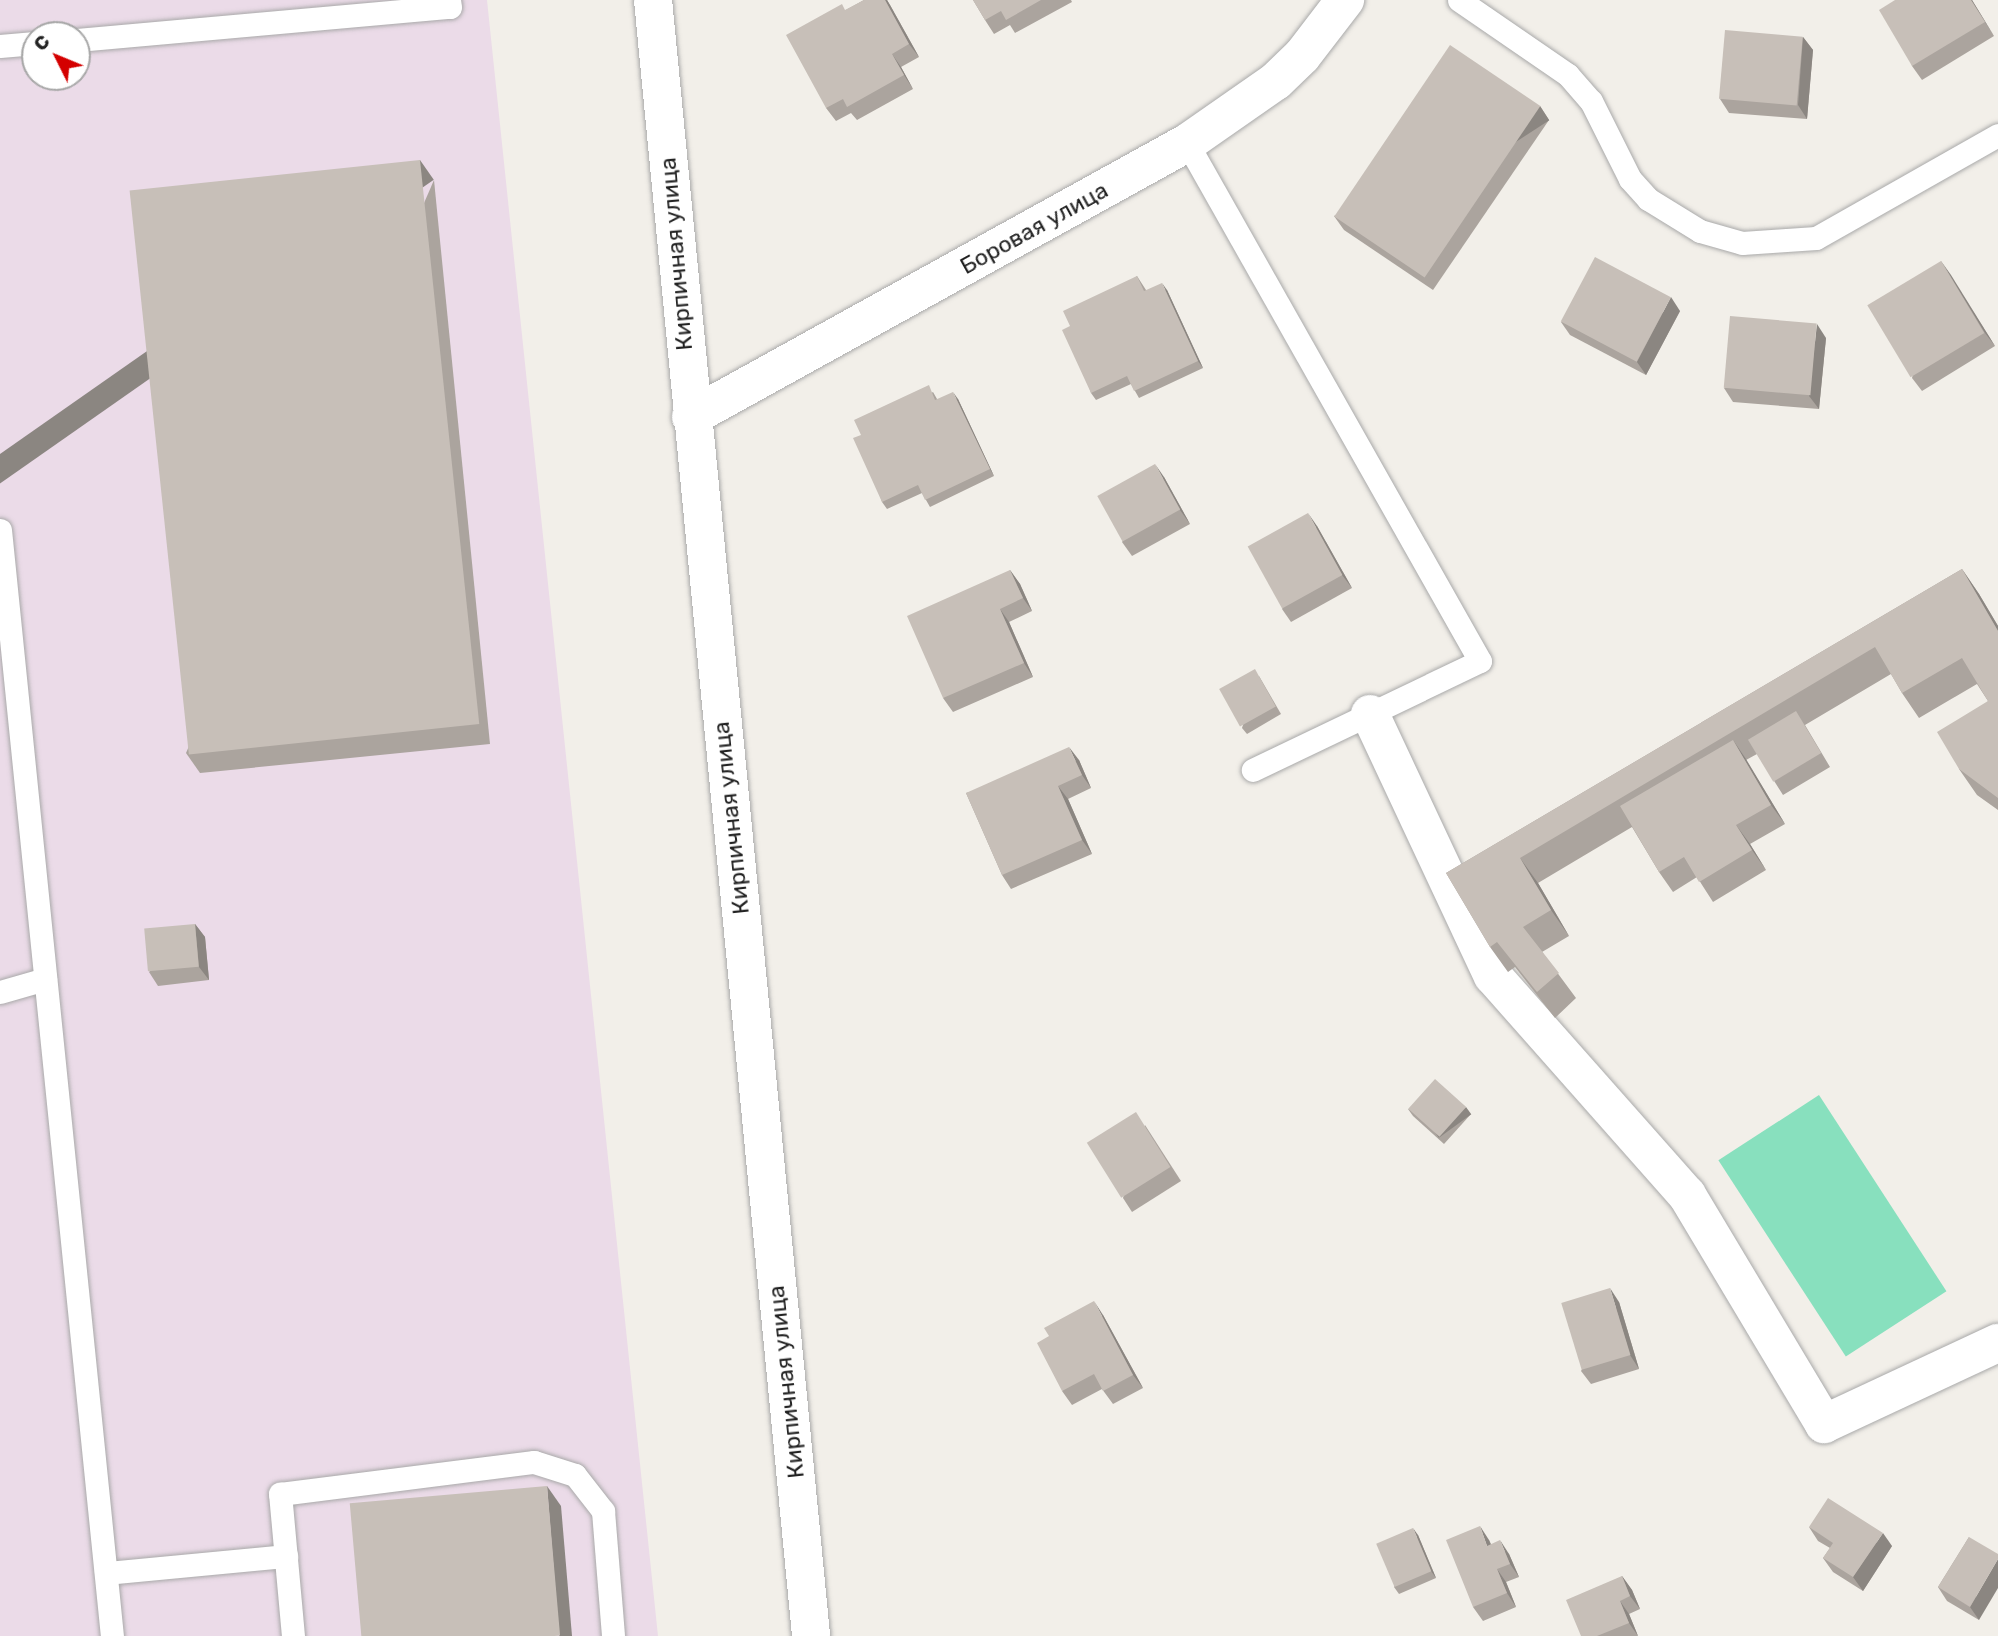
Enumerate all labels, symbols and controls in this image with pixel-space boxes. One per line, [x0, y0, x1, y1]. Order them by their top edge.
north arrow [21, 21, 91, 91]
text: С [29, 30, 55, 55]
street label: Кирпичная улица [654, 156, 698, 352]
street label: Боровая улица [955, 176, 1113, 280]
street label: Кирпичная улица [707, 720, 755, 916]
street label: Кирпичная улица [762, 1284, 810, 1480]

